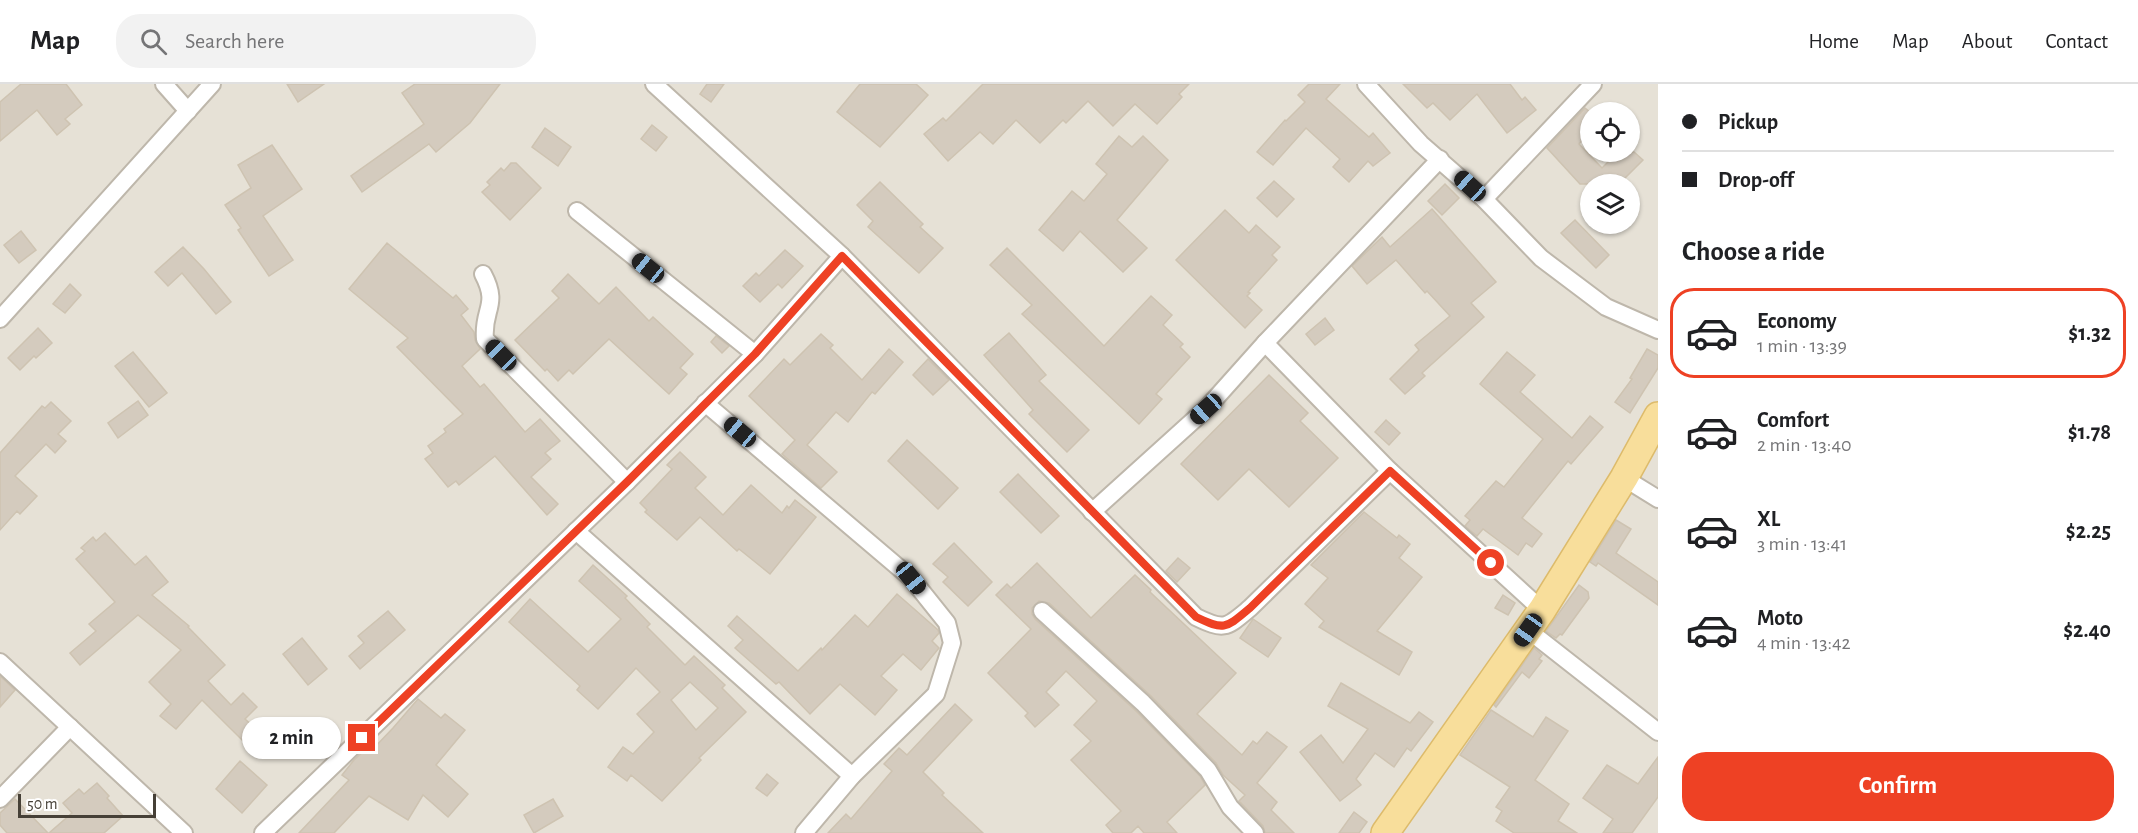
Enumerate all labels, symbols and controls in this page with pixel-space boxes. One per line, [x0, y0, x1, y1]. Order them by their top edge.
search box [116, 14, 536, 68]
icon: search [137, 25, 170, 58]
text: Map [30, 27, 80, 55]
text: Search here [185, 30, 284, 52]
text: Home [1808, 31, 1859, 52]
text: Map [1892, 31, 1929, 52]
text: About [1962, 31, 2012, 52]
text: Contact [2045, 31, 2108, 52]
map controls [1580, 102, 1640, 234]
button: locate [1580, 102, 1640, 162]
text: Pickup [1718, 111, 1778, 133]
car [1451, 167, 1489, 205]
text: Drop-off [1718, 169, 1794, 191]
button: layers [1580, 174, 1640, 234]
text: Choose a ride [1682, 238, 1825, 265]
car [628, 250, 668, 286]
icon: car [1685, 306, 1739, 360]
text: Economy [1757, 310, 1837, 332]
text: $1.32 [2068, 322, 2111, 344]
car [482, 336, 520, 374]
text: 1 min · 13:39 [1757, 336, 1847, 356]
car [1187, 390, 1225, 428]
icon: car [1685, 405, 1739, 459]
text: Comfort [1757, 409, 1829, 431]
car [720, 414, 760, 450]
text: $1.78 [2068, 421, 2111, 443]
text: 2 min · 13:40 [1757, 435, 1852, 455]
icon: car [1685, 504, 1739, 558]
text: XL [1757, 508, 1780, 530]
text: $2.25 [2066, 520, 2111, 542]
text: 3 min · 13:41 [1757, 534, 1847, 554]
route start [1477, 549, 1504, 576]
car [893, 558, 929, 598]
icon: car [1685, 603, 1739, 657]
text: Moto [1757, 607, 1803, 629]
car [1510, 610, 1546, 650]
text: $2.40 [2063, 619, 2111, 641]
text: 4 min · 13:42 [1757, 633, 1851, 653]
callout: 2 min [242, 717, 341, 759]
route end [348, 724, 375, 751]
text: 2 min [269, 728, 314, 748]
button: Confirm [1682, 752, 2114, 821]
scale bar [18, 791, 156, 818]
text: 50 m [27, 796, 58, 812]

